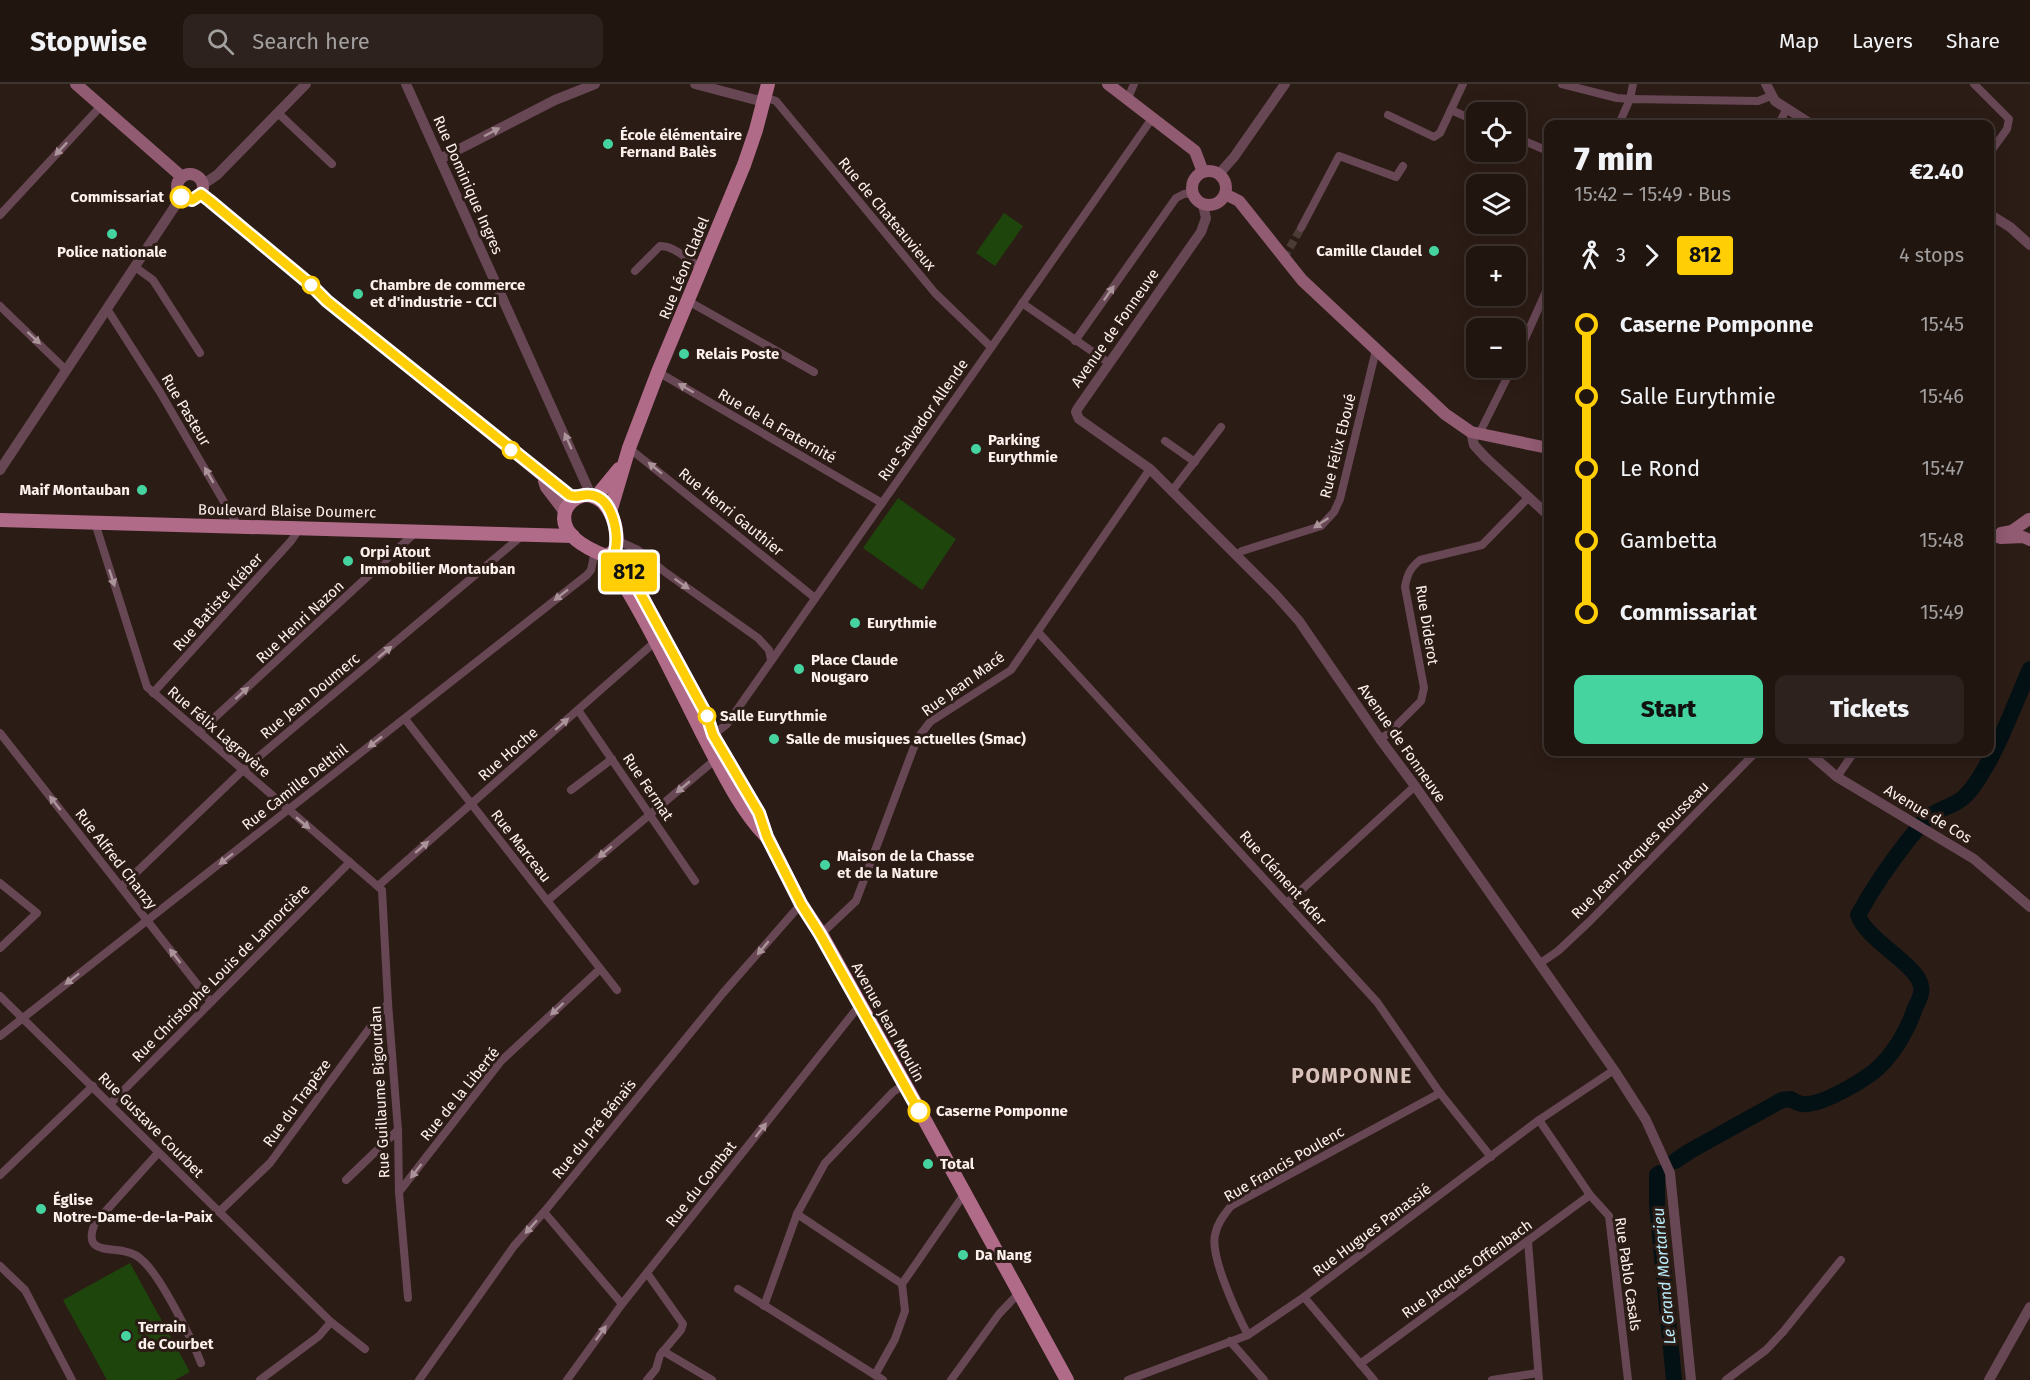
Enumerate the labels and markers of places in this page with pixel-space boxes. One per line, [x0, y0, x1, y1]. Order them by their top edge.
place label: École élémentaire Fernand Balès [620, 126, 742, 161]
marker: École élémentaire Fernand Balès [601, 137, 615, 151]
marker: Commissariat [170, 186, 192, 208]
place label: Commissariat [71, 188, 164, 206]
marker: Police nationale [105, 227, 119, 241]
place label: Camille Claudel [1316, 242, 1423, 260]
place label: Police nationale [57, 243, 167, 261]
marker: Camille Claudel [1427, 244, 1441, 258]
unlabelled marker [302, 276, 320, 294]
place label: Chambre de commerce et d'industrie - CCI [370, 276, 525, 311]
marker: Chambre de commerce et d'industrie - CCI [351, 287, 365, 301]
place label: Relais Poste [696, 345, 779, 363]
marker: Relais Poste [677, 347, 691, 361]
place label: Parking Eurythmie [988, 431, 1058, 466]
unlabelled marker [502, 441, 520, 459]
marker: Parking Eurythmie [969, 442, 983, 456]
place label: Maif Montauban [20, 481, 130, 499]
marker: Maif Montauban [135, 483, 149, 497]
place label: Orpi Atout Immobilier Montauban [360, 543, 516, 578]
marker: Orpi Atout Immobilier Montauban [341, 554, 355, 568]
place label: Eurythmie [867, 614, 937, 632]
marker: Eurythmie [848, 616, 862, 630]
place label: Place Claude Nougaro [811, 651, 898, 686]
marker: Place Claude Nougaro [792, 662, 806, 676]
marker: Salle Eurythmie [698, 707, 716, 725]
place label: Salle Eurythmie [720, 707, 827, 725]
place label: Salle de musiques actuelles (Smac) [786, 730, 1026, 748]
marker: Salle de musiques actuelles (Smac) [767, 732, 781, 746]
place label: Maison de la Chasse et de la Nature [837, 847, 974, 882]
marker: Maison de la Chasse et de la Nature [818, 858, 832, 872]
marker: Caserne Pomponne [908, 1100, 930, 1122]
place label: Caserne Pomponne [936, 1102, 1068, 1120]
place label: Total [940, 1155, 975, 1173]
marker: Total [921, 1157, 935, 1171]
place label: Église Notre-Dame-de-la-Paix [53, 1191, 213, 1226]
marker: Église Notre-Dame-de-la-Paix [34, 1202, 48, 1216]
place label: Da Nang [975, 1246, 1032, 1264]
marker: Da Nang [956, 1248, 970, 1262]
place label: Terrain de Courbet [138, 1318, 214, 1353]
marker: Terrain de Courbet [119, 1329, 133, 1343]

